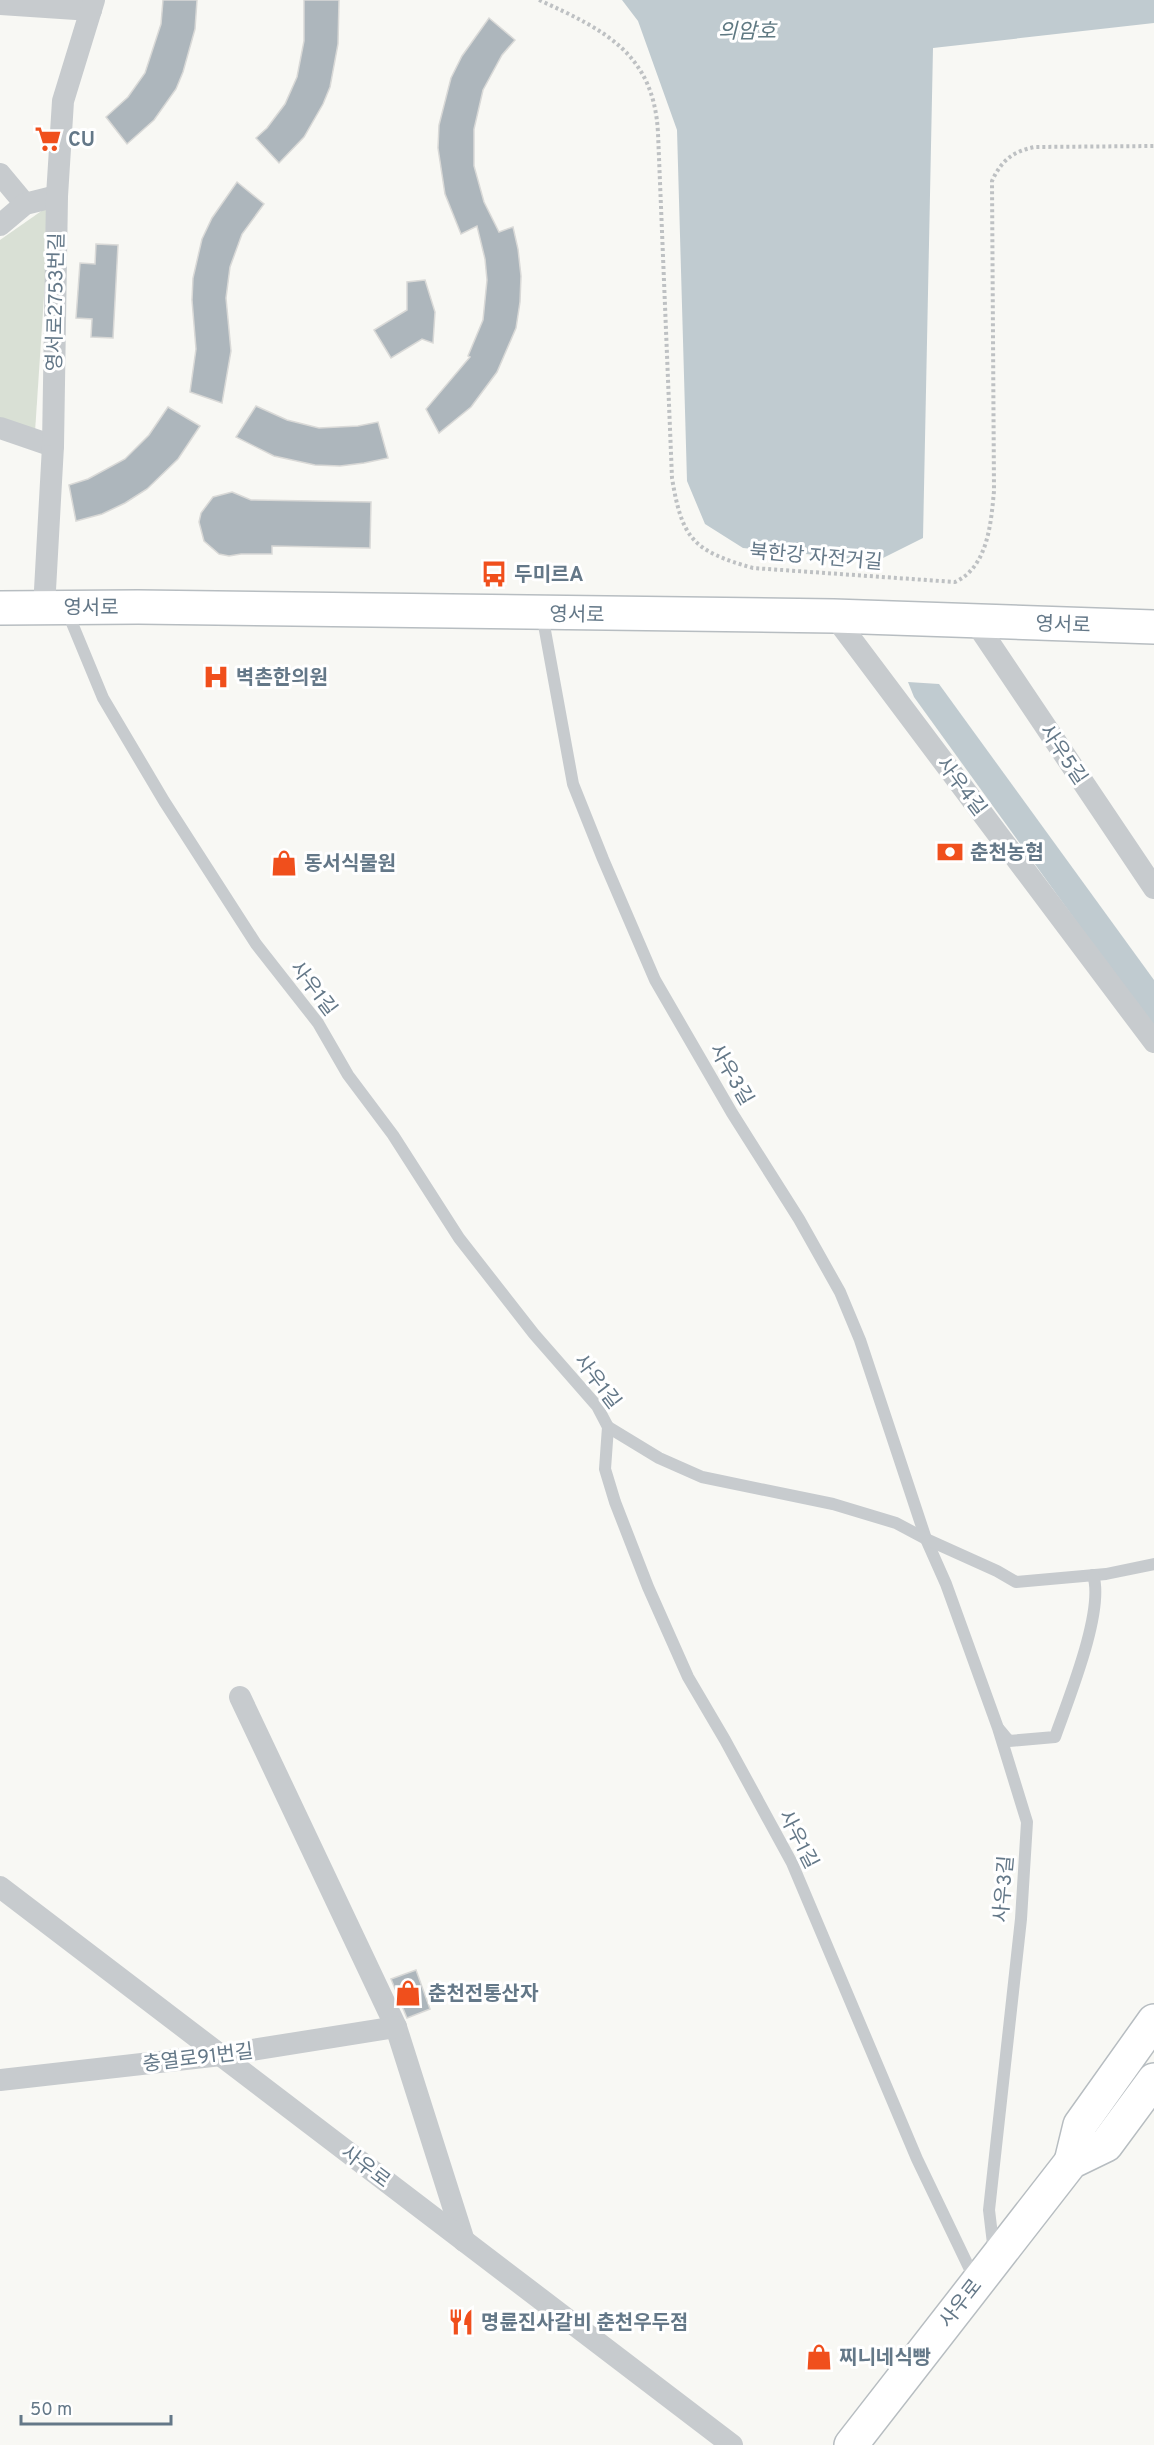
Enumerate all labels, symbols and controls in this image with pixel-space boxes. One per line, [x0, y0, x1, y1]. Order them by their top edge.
water label: 의암호 [718, 19, 778, 46]
supermarket icon: CU [33, 124, 63, 154]
place label: CU [68, 128, 95, 154]
street label: 영서로2753번길 [43, 232, 71, 372]
street label: 북한강 자전거길 [748, 539, 883, 577]
bus stop icon: 두미르A [479, 559, 509, 589]
place label: 두미르A [514, 563, 584, 589]
street label: 영서로 [63, 596, 119, 622]
street label: 영서로 [549, 603, 605, 629]
street label: 영서로 [1035, 612, 1091, 640]
hospital icon: 벽촌한의원 [201, 662, 231, 692]
place label: 벽촌한의원 [236, 666, 328, 692]
street label: 사우5길 [1033, 720, 1092, 790]
street label: 사우4길 [930, 752, 991, 822]
bank icon: 춘천농협 [935, 837, 965, 867]
place label: 춘천농협 [970, 841, 1044, 867]
shop icon: 동서식물원 [269, 848, 299, 878]
place label: 동서식물원 [304, 852, 396, 878]
street label: 사우1길 [283, 956, 342, 1022]
street label: 사우3길 [702, 1039, 758, 1111]
street label: 사우1길 [567, 1349, 626, 1415]
street label: 사우1길 [771, 1806, 823, 1874]
street label: 사우3길 [989, 1855, 1021, 1924]
shop icon: 춘천전통산자 [393, 1978, 423, 2008]
place label: 춘천전통산자 [428, 1982, 539, 2008]
street label: 충열로91번길 [141, 2039, 255, 2079]
street label: 사우로 [335, 2141, 395, 2195]
street label: 사우로 [934, 2274, 989, 2334]
restaurant icon: 명륜진사갈비 춘천우두점 [446, 2307, 476, 2337]
place label: 명륜진사갈비 춘천우두점 [481, 2311, 688, 2337]
shop icon: 찌니네식빵 [804, 2342, 834, 2372]
place label: 찌니네식빵 [839, 2346, 931, 2372]
scale bar [21, 2388, 171, 2426]
text: 50 m [30, 2399, 72, 2422]

